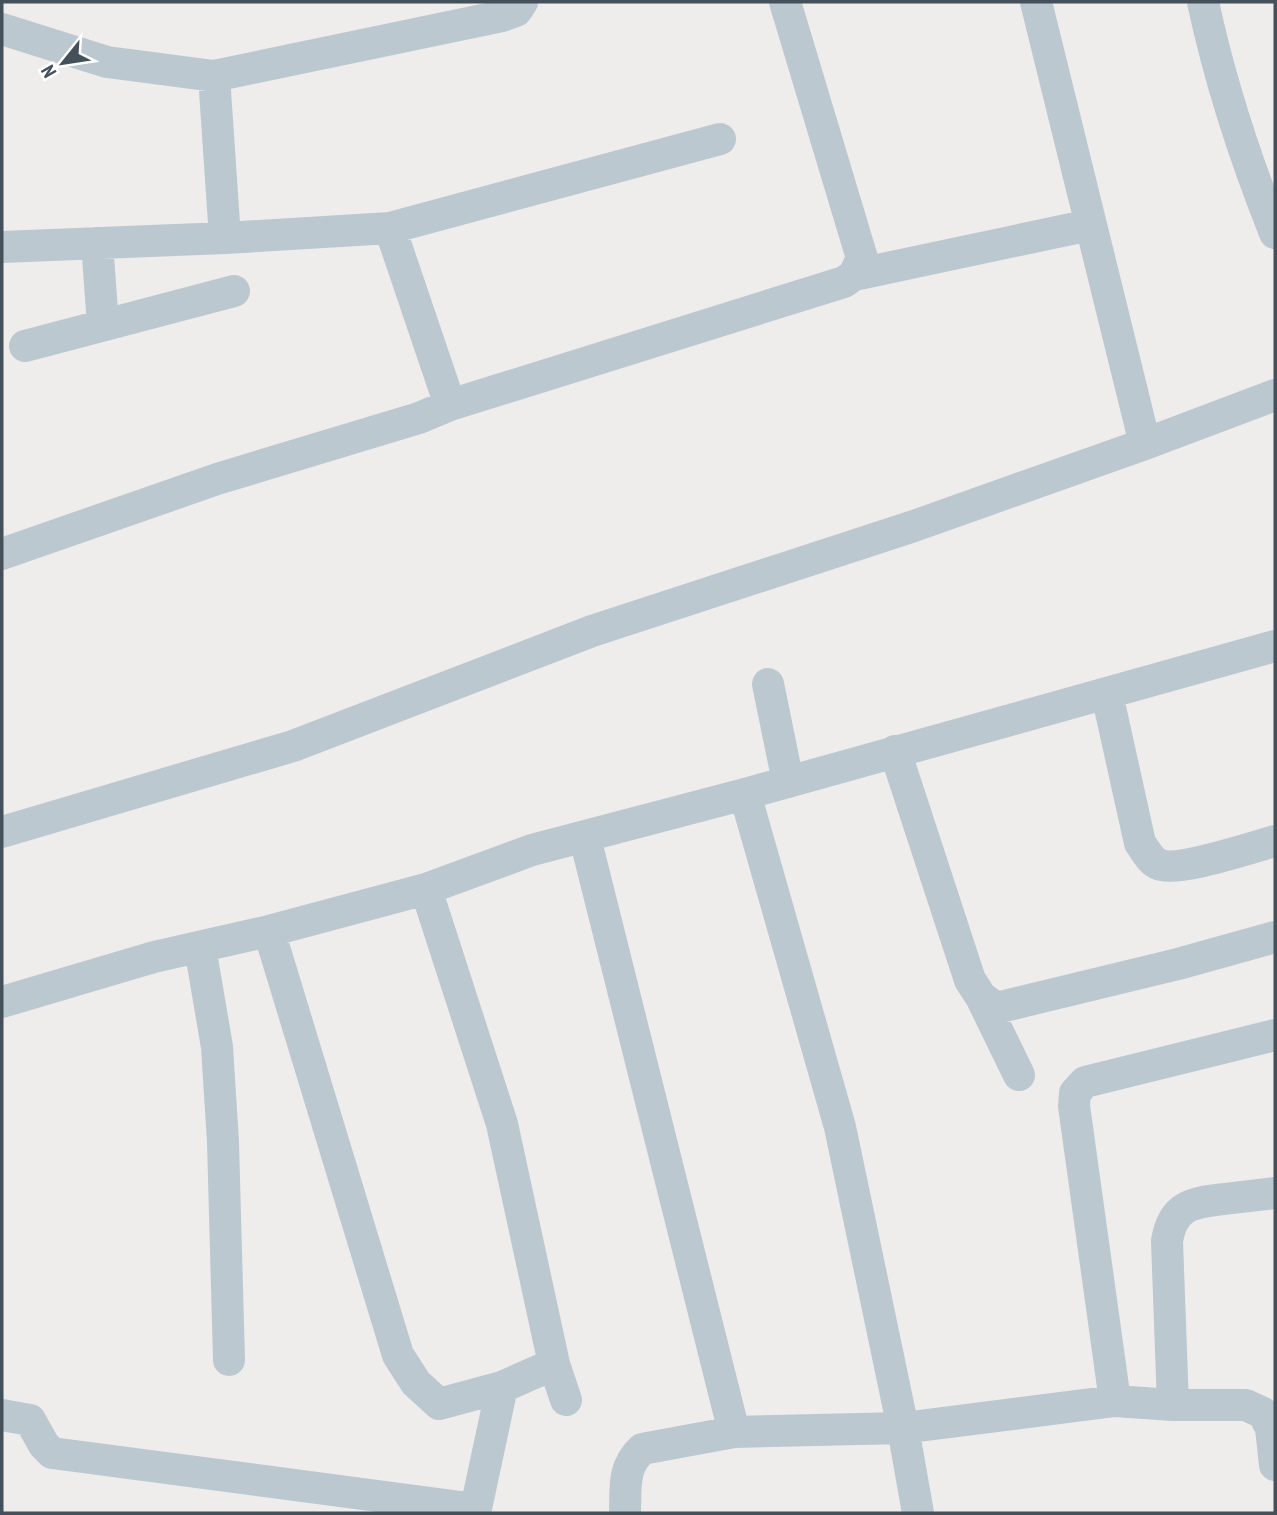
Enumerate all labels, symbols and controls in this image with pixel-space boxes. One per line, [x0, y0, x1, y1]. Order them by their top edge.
north arrow [28, 28, 98, 98]
text: N [35, 61, 61, 82]

